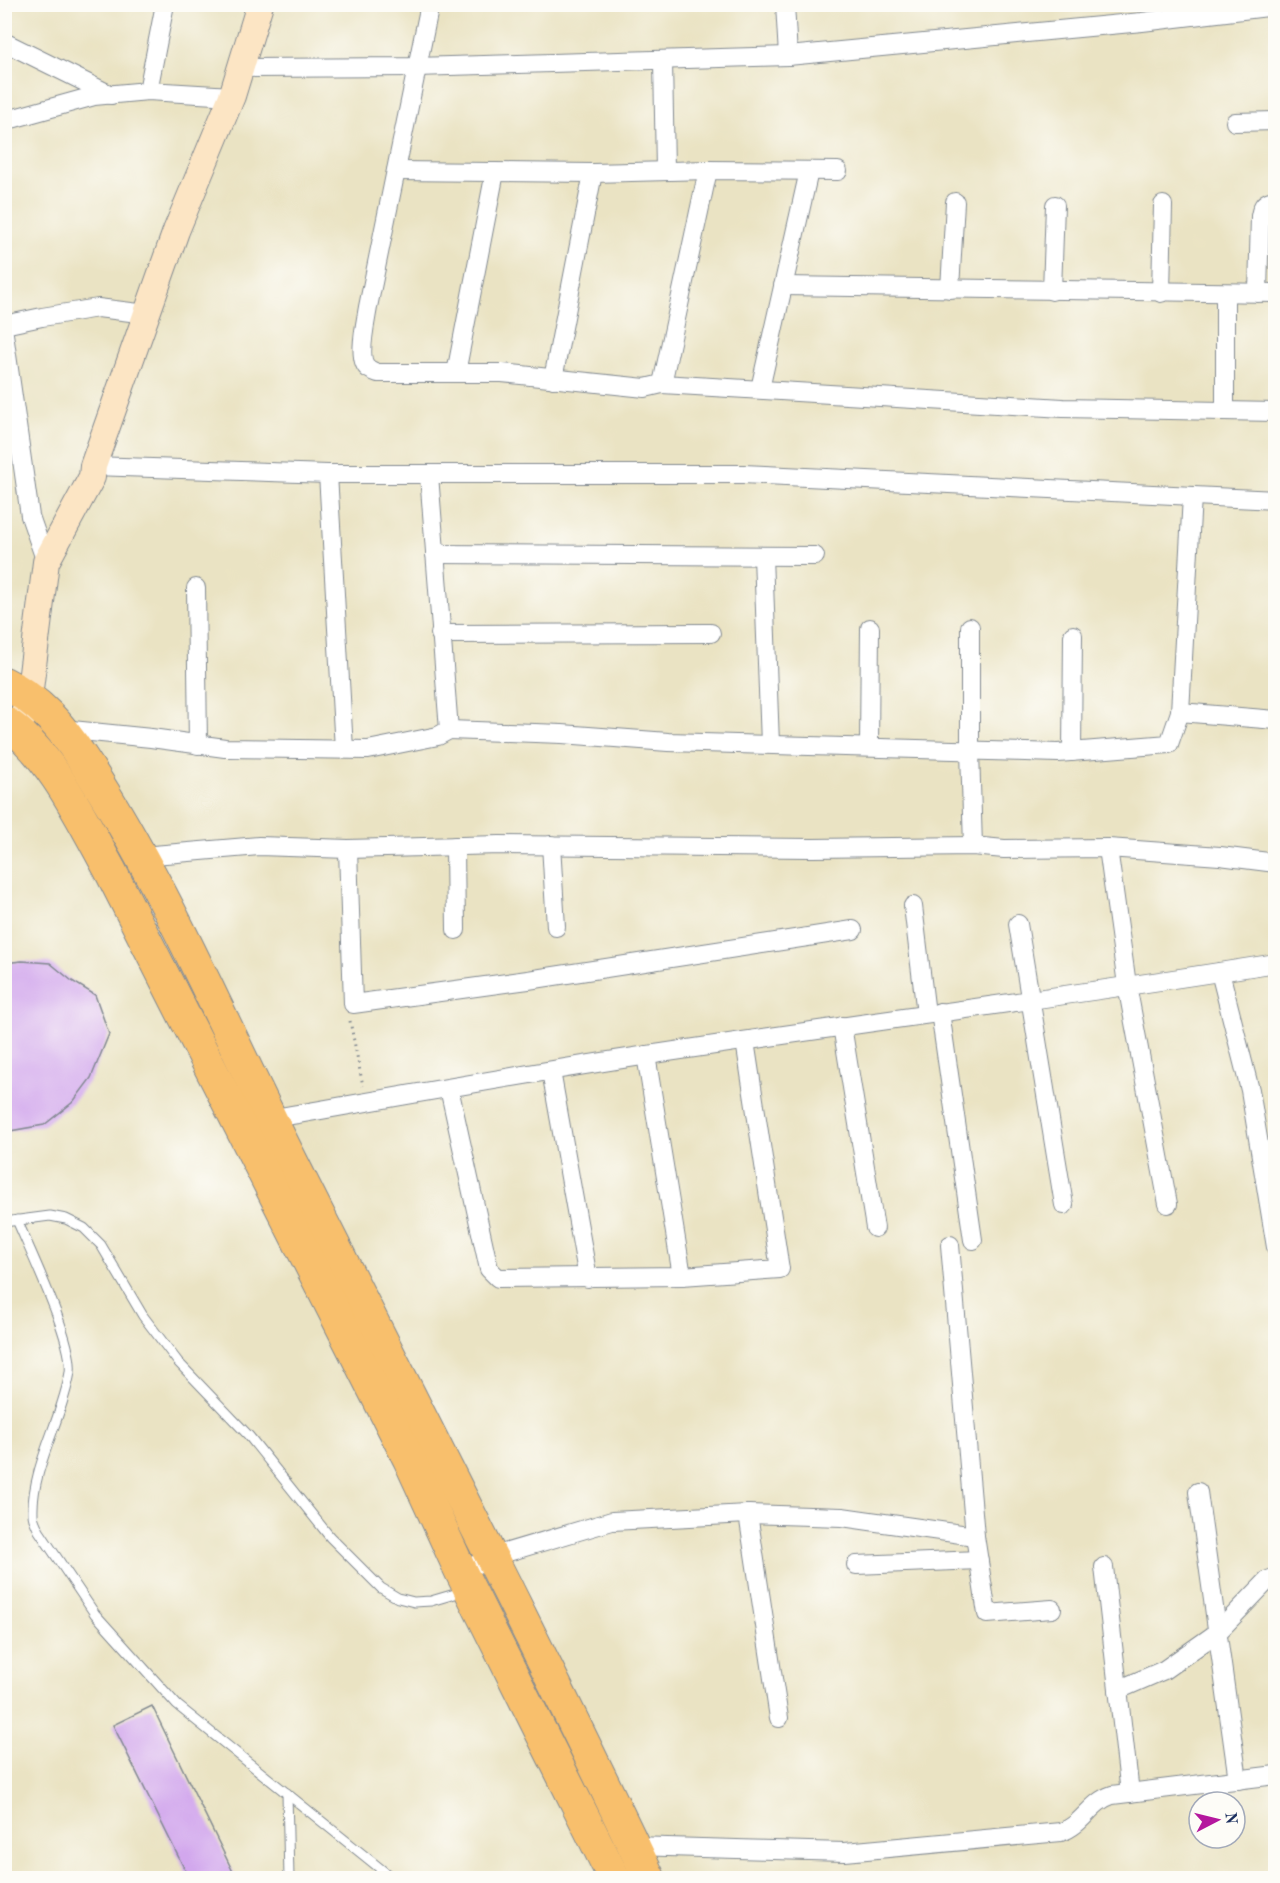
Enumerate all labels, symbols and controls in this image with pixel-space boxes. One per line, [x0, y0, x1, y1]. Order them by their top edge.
north arrow [1187, 1790, 1247, 1850]
text: N [1221, 1811, 1239, 1826]

